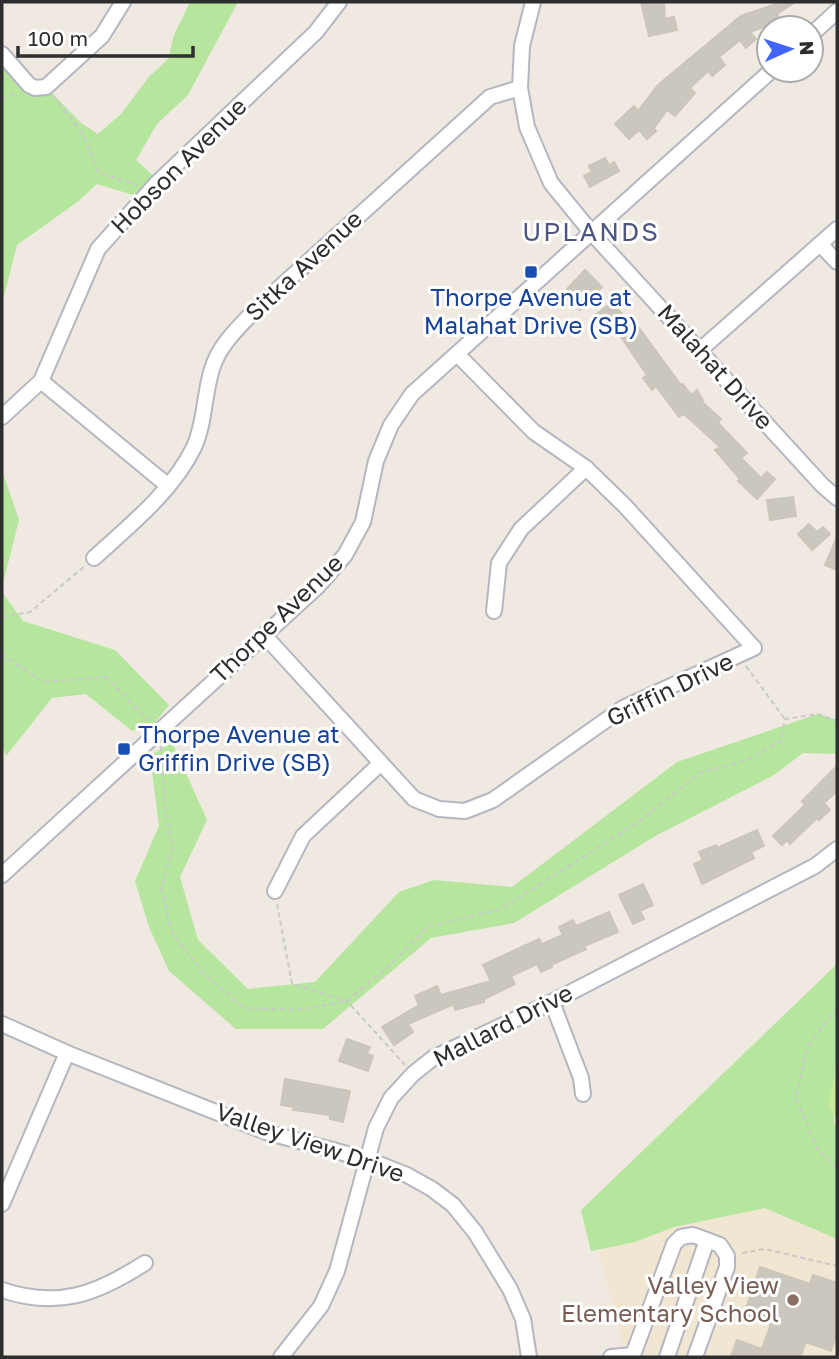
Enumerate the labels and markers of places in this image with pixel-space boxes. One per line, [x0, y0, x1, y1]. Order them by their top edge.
marker: Thorpe Avenue at Malahat Drive (SB) [523, 264, 539, 280]
place label: Thorpe Avenue at Malahat Drive (SB) [424, 282, 638, 339]
place label: Thorpe Avenue at Griffin Drive (SB) [138, 719, 340, 776]
marker: Thorpe Avenue at Griffin Drive (SB) [116, 741, 132, 757]
place label: Valley View Elementary School [561, 1270, 779, 1327]
marker: Valley View Elementary School [785, 1292, 801, 1308]

